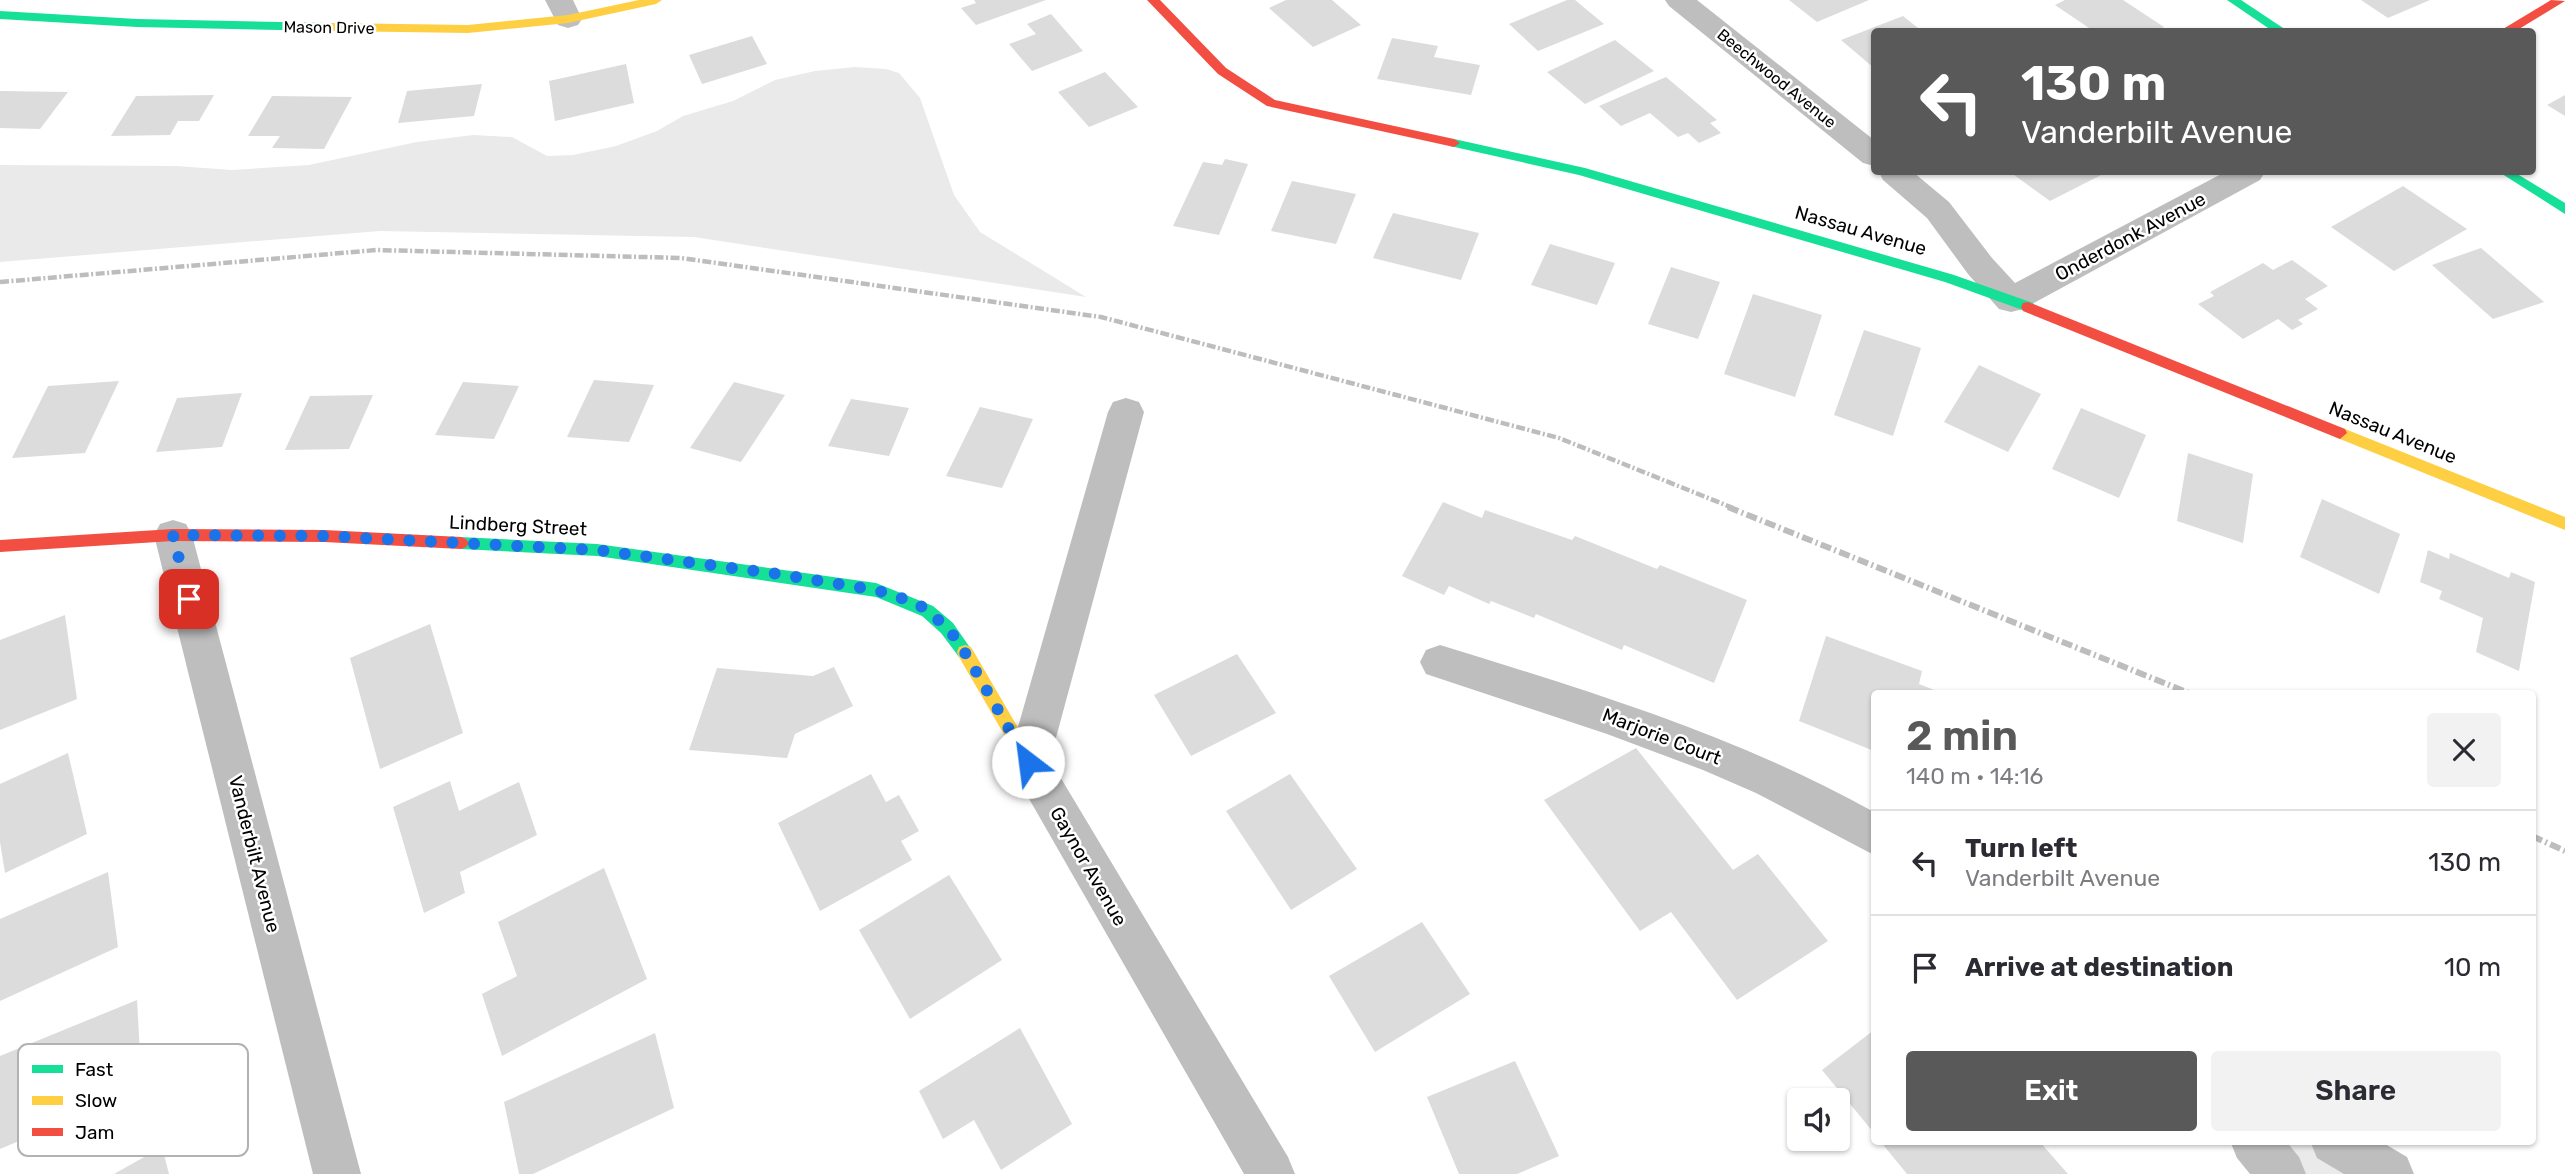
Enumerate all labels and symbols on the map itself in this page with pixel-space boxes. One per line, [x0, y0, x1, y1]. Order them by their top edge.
street label: Mason Drive [283, 17, 375, 38]
street label: Beechwood Avenue [1714, 25, 1840, 132]
street label: Onderdonk Avenue [2051, 187, 2210, 286]
street label: Nassau Avenue [1792, 201, 1929, 260]
street label: Nassau Avenue [2326, 396, 2460, 469]
street label: Lindberg Street [448, 510, 588, 541]
pin [159, 569, 219, 629]
street label: Marjorie Court [1599, 703, 1725, 770]
position arrow [991, 725, 1065, 799]
street label: Vanderbilt Avenue [224, 773, 285, 935]
street label: Gaynor Avenue [1045, 803, 1132, 930]
legend [18, 1044, 248, 1156]
text: Fast [75, 1058, 114, 1081]
text: Slow [75, 1089, 117, 1112]
text: Jam [75, 1121, 114, 1144]

